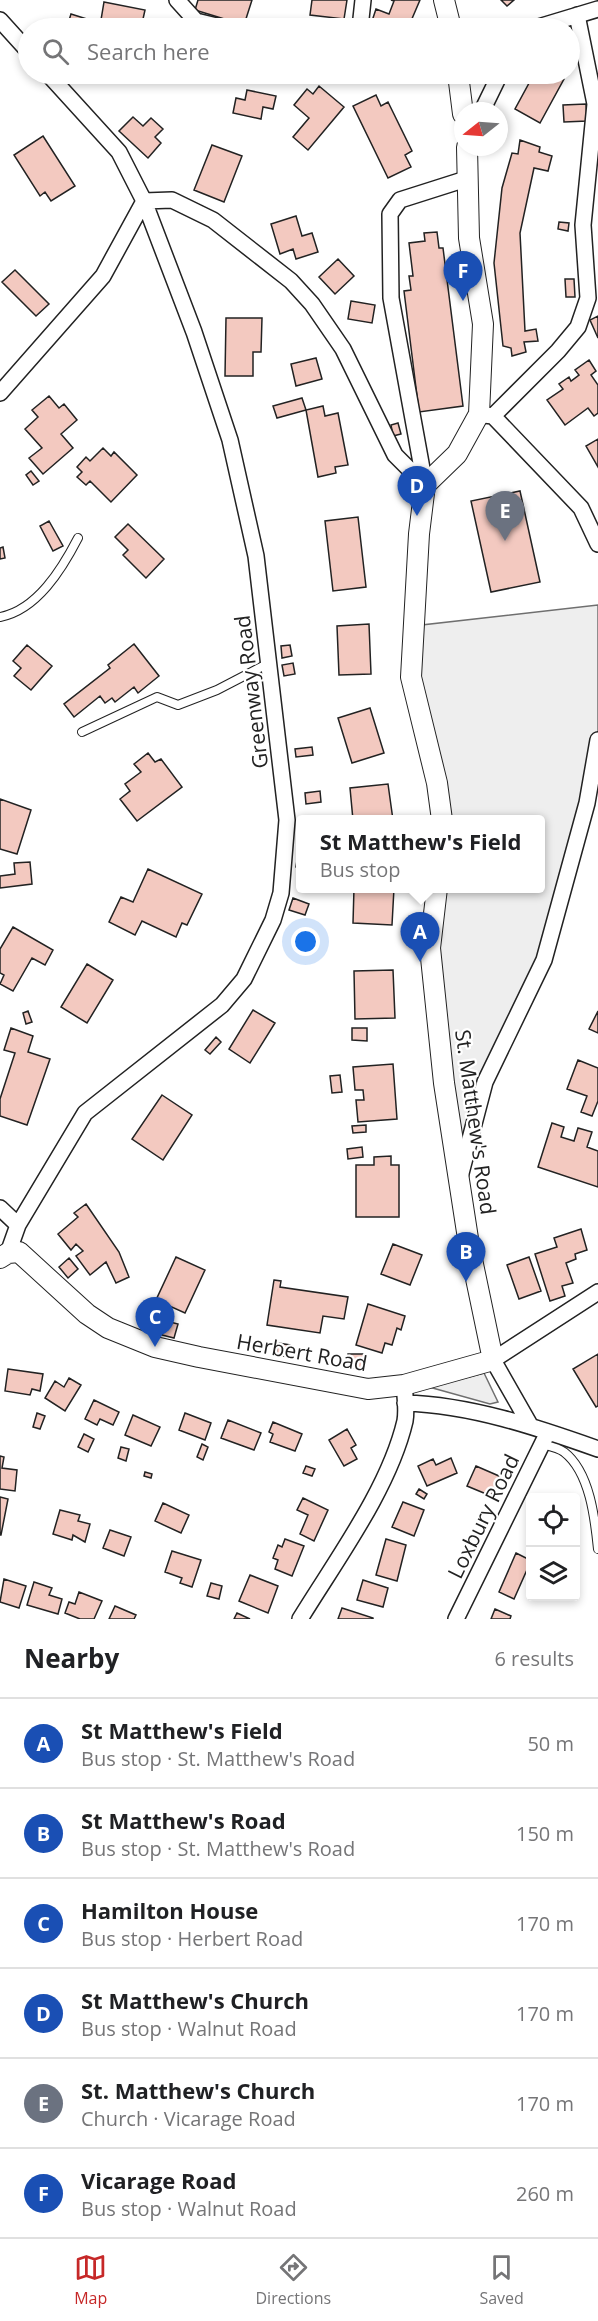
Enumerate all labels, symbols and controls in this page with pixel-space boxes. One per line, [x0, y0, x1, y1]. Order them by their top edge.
search box [18, 18, 580, 84]
icon: search [39, 35, 72, 68]
text: Search here [87, 36, 210, 66]
north arrow [454, 102, 508, 156]
pin: F [444, 252, 482, 301]
pin: D [398, 466, 436, 516]
pin: E [486, 492, 524, 541]
street label: Greenway Road [228, 614, 274, 770]
popup [296, 815, 545, 893]
text: St Matthew's Field [320, 826, 521, 856]
text: Bus stop [320, 856, 400, 883]
pin: A [400, 912, 440, 962]
your location [291, 927, 320, 956]
street label: St. Matthew's Road [449, 1028, 503, 1216]
pin: B [446, 1232, 486, 1282]
pin: C [136, 1298, 174, 1347]
street label: Herbert Road [235, 1327, 369, 1377]
street label: Loxbury Road [441, 1449, 525, 1583]
map controls [526, 1493, 580, 1601]
button: locate [526, 1493, 580, 1547]
button: layers [526, 1547, 580, 1601]
text: Nearby [24, 1640, 119, 1676]
text: 6 results [494, 1645, 574, 1672]
text: St Matthew's Field [81, 1715, 283, 1745]
text: A [37, 1730, 50, 1757]
text: 50 m [527, 1730, 574, 1757]
text: Bus stop · St. Matthew's Road [81, 1745, 355, 1772]
text: St Matthew's Road [81, 1805, 286, 1835]
text: B [37, 1820, 50, 1847]
text: 150 m [516, 1820, 574, 1847]
text: Bus stop · St. Matthew's Road [81, 1835, 355, 1862]
text: Hamilton House [81, 1895, 258, 1925]
text: C [37, 1910, 50, 1937]
text: 170 m [516, 1910, 574, 1937]
text: Bus stop · Herbert Road [81, 1925, 303, 1952]
text: St Matthew's Church [81, 1985, 309, 2015]
text: D [36, 2000, 51, 2027]
text: 170 m [516, 2000, 574, 2027]
text: Bus stop · Walnut Road [81, 2015, 297, 2042]
text: St. Matthew's Church [81, 2075, 315, 2105]
text: E [38, 2090, 49, 2117]
text: 170 m [516, 2090, 574, 2117]
text: Church · Vicarage Road [81, 2105, 296, 2132]
text: Vicarage Road [81, 2165, 236, 2195]
text: F [38, 2180, 49, 2207]
text: 260 m [516, 2180, 574, 2207]
text: Bus stop · Walnut Road [81, 2195, 297, 2222]
tab: Map [74, 2251, 107, 2309]
tab: Directions [256, 2251, 331, 2309]
tab: Saved [479, 2251, 524, 2309]

